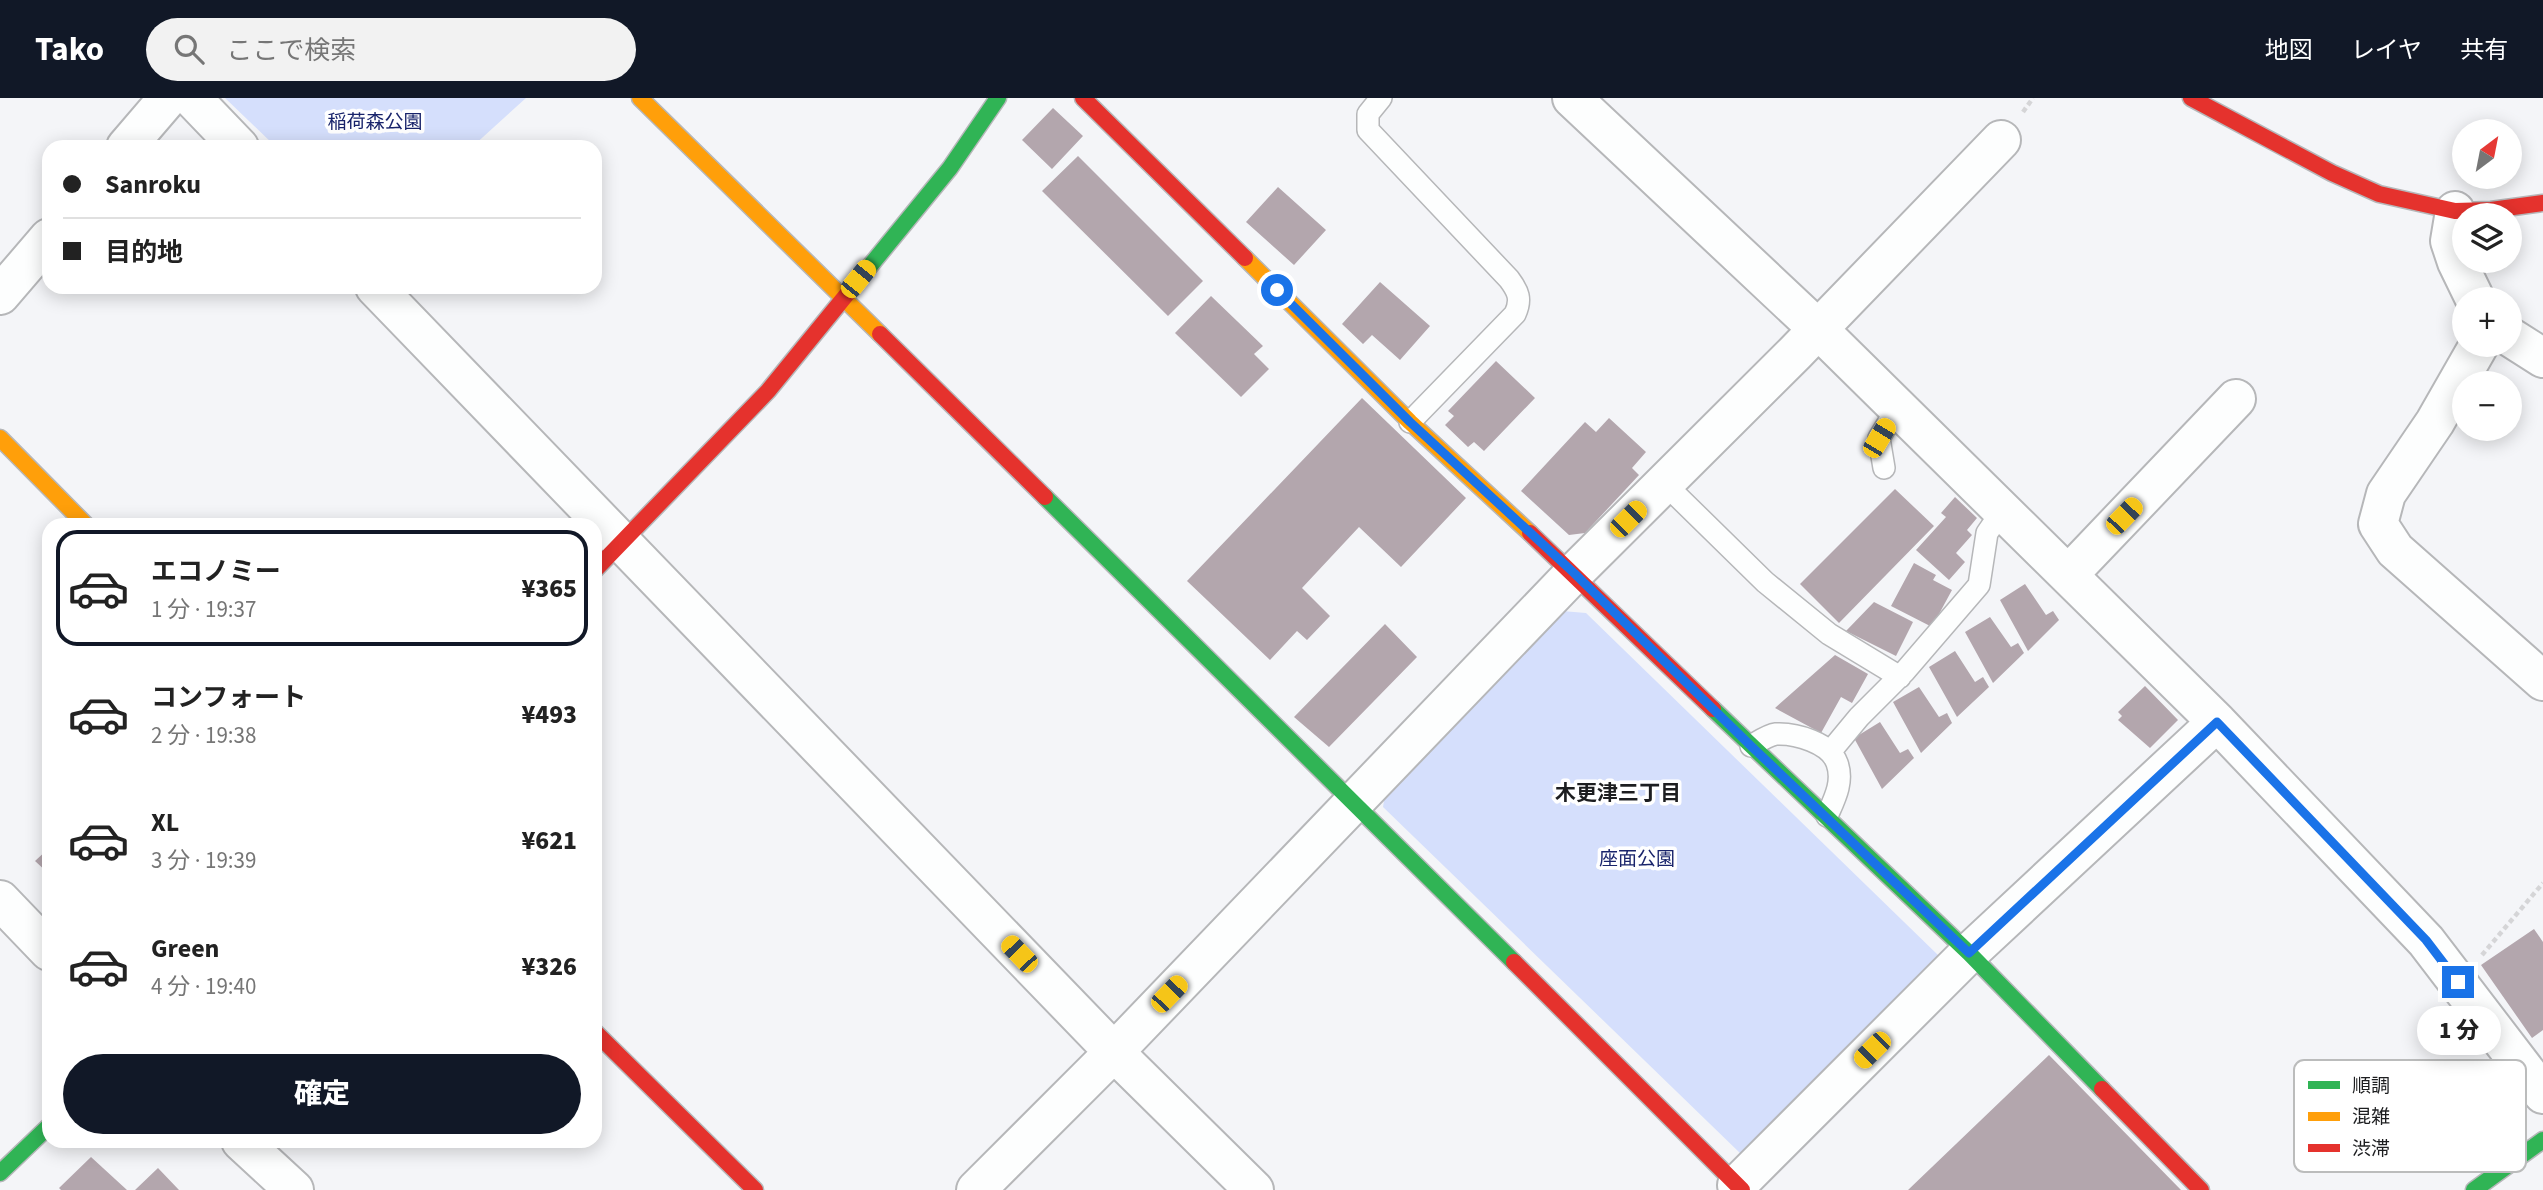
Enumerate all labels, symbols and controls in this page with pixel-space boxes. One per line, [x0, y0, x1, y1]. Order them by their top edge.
search box [146, 18, 636, 81]
text: Tako [35, 26, 104, 73]
icon: search [170, 30, 208, 68]
text: ここで検索 [226, 32, 356, 69]
text: 地図 [2265, 33, 2313, 68]
text: レイヤ [2351, 33, 2422, 68]
text: 共有 [2460, 33, 2508, 68]
park label: 稲荷森公園 [327, 109, 423, 136]
north arrow [2452, 119, 2522, 189]
map controls [2452, 119, 2522, 441]
text: Sanroku [105, 166, 201, 203]
button: layers [2452, 203, 2522, 273]
text: 目的地 [105, 234, 183, 271]
car [837, 256, 880, 302]
route start [1261, 274, 1293, 306]
button: + [2452, 287, 2522, 357]
button: − [2452, 371, 2522, 441]
car [1860, 415, 1899, 461]
car [2102, 494, 2147, 538]
car [1606, 497, 1651, 541]
text: エコノミー [151, 553, 281, 590]
icon: car [67, 557, 130, 620]
text: ¥365 [521, 570, 577, 607]
text: 1 分 · 19:37 [151, 593, 256, 626]
text: コンフォート [151, 679, 306, 716]
icon: car [67, 683, 130, 746]
text: ¥493 [521, 696, 577, 733]
text: 2 分 · 19:38 [151, 719, 256, 752]
district label: 木更津三丁目 [1555, 778, 1681, 808]
text: XL [151, 804, 179, 841]
icon: car [67, 809, 130, 872]
text: ¥621 [521, 822, 577, 859]
text: 3 分 · 19:39 [151, 844, 256, 877]
park label: 座面公園 [1599, 846, 1675, 873]
text: Green [151, 930, 219, 967]
car [997, 932, 1042, 976]
icon: car [67, 935, 130, 998]
text: ¥326 [521, 948, 577, 985]
route end [2442, 966, 2474, 998]
text: 4 分 · 19:40 [151, 970, 256, 1003]
car [1147, 972, 1192, 1016]
callout: 1 分 [2416, 1006, 2500, 1056]
text: 1 分 [2439, 1014, 2479, 1047]
car [1850, 1028, 1895, 1072]
button: 確定 [63, 1054, 581, 1134]
legend [2294, 1060, 2526, 1172]
text: 順調 [2352, 1073, 2390, 1100]
text: 混雑 [2352, 1104, 2390, 1131]
text: 渋滞 [2352, 1136, 2390, 1163]

